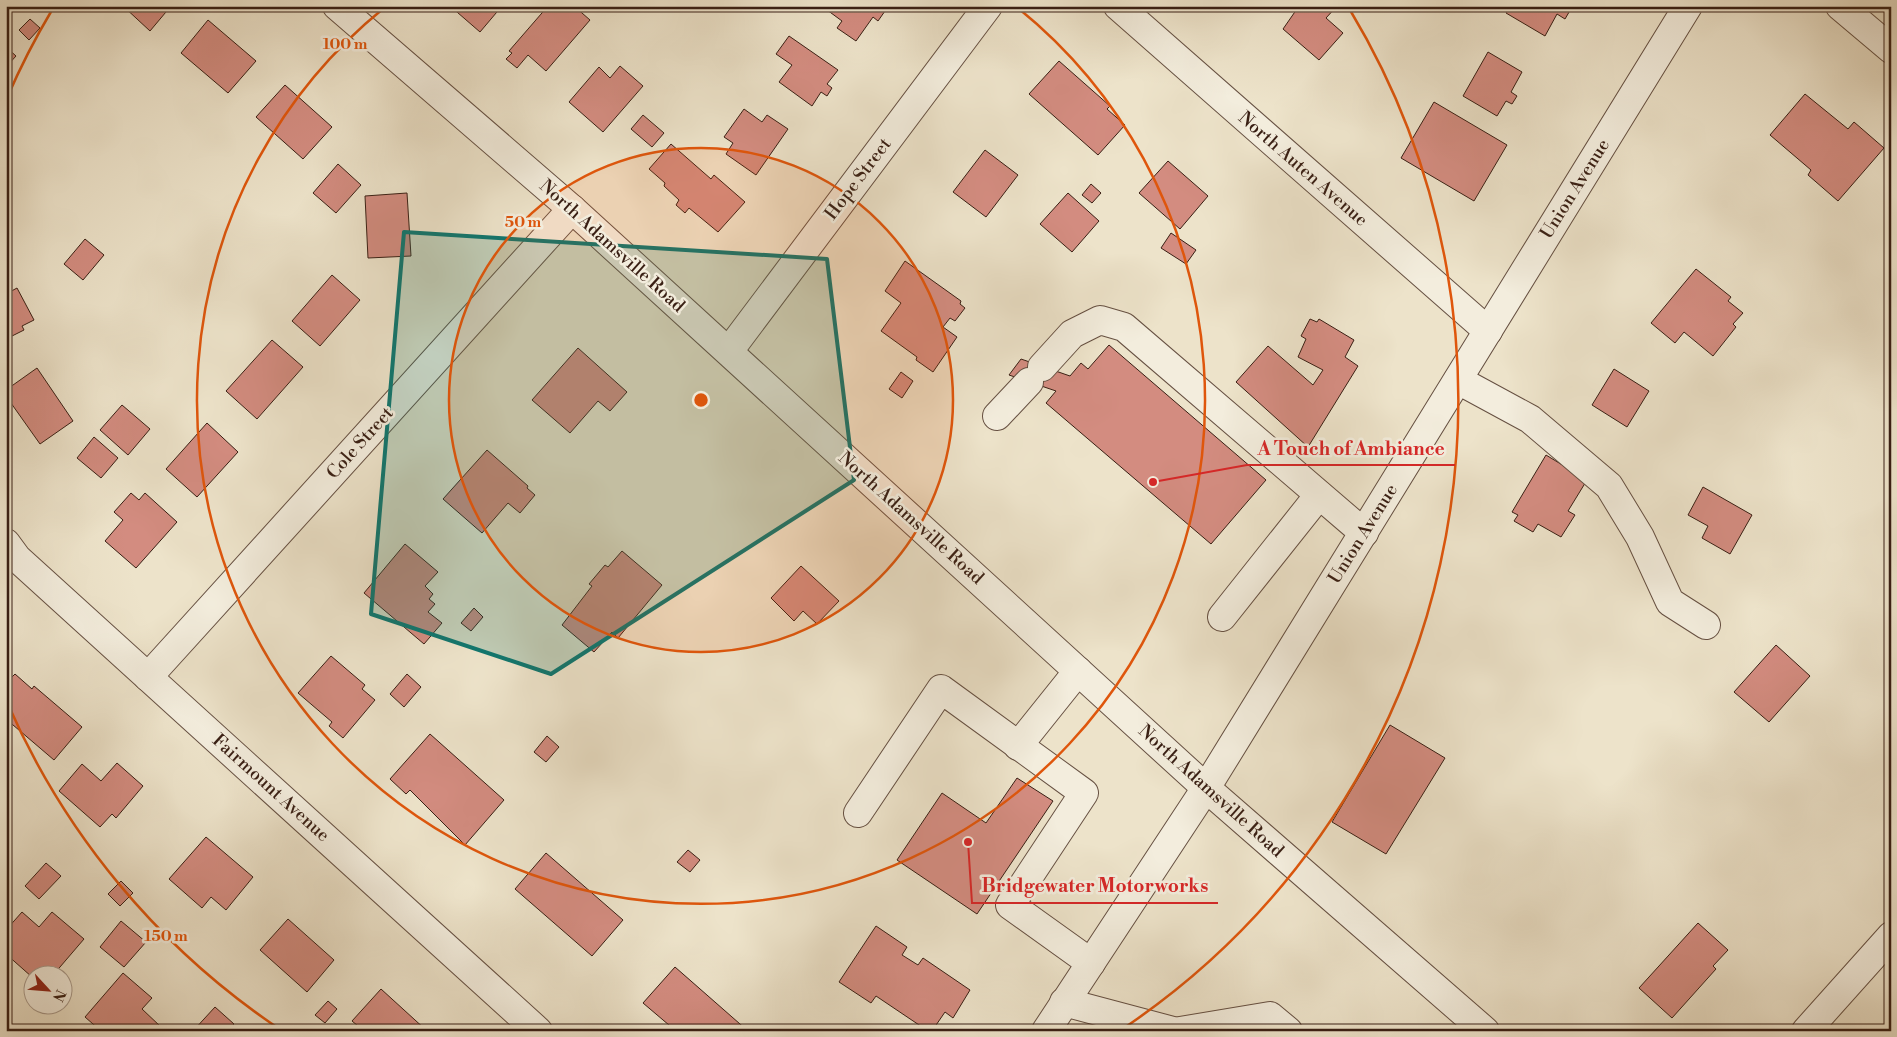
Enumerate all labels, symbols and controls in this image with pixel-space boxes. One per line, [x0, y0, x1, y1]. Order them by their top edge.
text: 100 m [323, 35, 368, 54]
street label: North Auten Avenue [1234, 106, 1372, 232]
street label: Hope Street [820, 133, 897, 225]
street label: Union Avenue [1535, 135, 1615, 243]
street label: North Adamsville Road [534, 175, 690, 318]
text: 50 m [505, 213, 541, 232]
centre of rings [692, 391, 710, 409]
street label: Cole Street [322, 402, 399, 484]
callout: A Touch of Ambiance [1247, 431, 1455, 465]
text: A Touch of Ambiance [1256, 437, 1445, 461]
street label: North Adamsville Road [833, 447, 989, 590]
street label: Union Avenue [1323, 480, 1403, 588]
street label: North Adamsville Road [1133, 720, 1289, 863]
street label: Fairmount Avenue [208, 729, 334, 847]
callout: Bridgewater Motorworks [972, 869, 1218, 903]
text: Bridgewater Motorworks [982, 874, 1208, 898]
text: 150 m [144, 927, 188, 946]
north arrow [22, 964, 72, 1014]
text: N [48, 986, 69, 1004]

